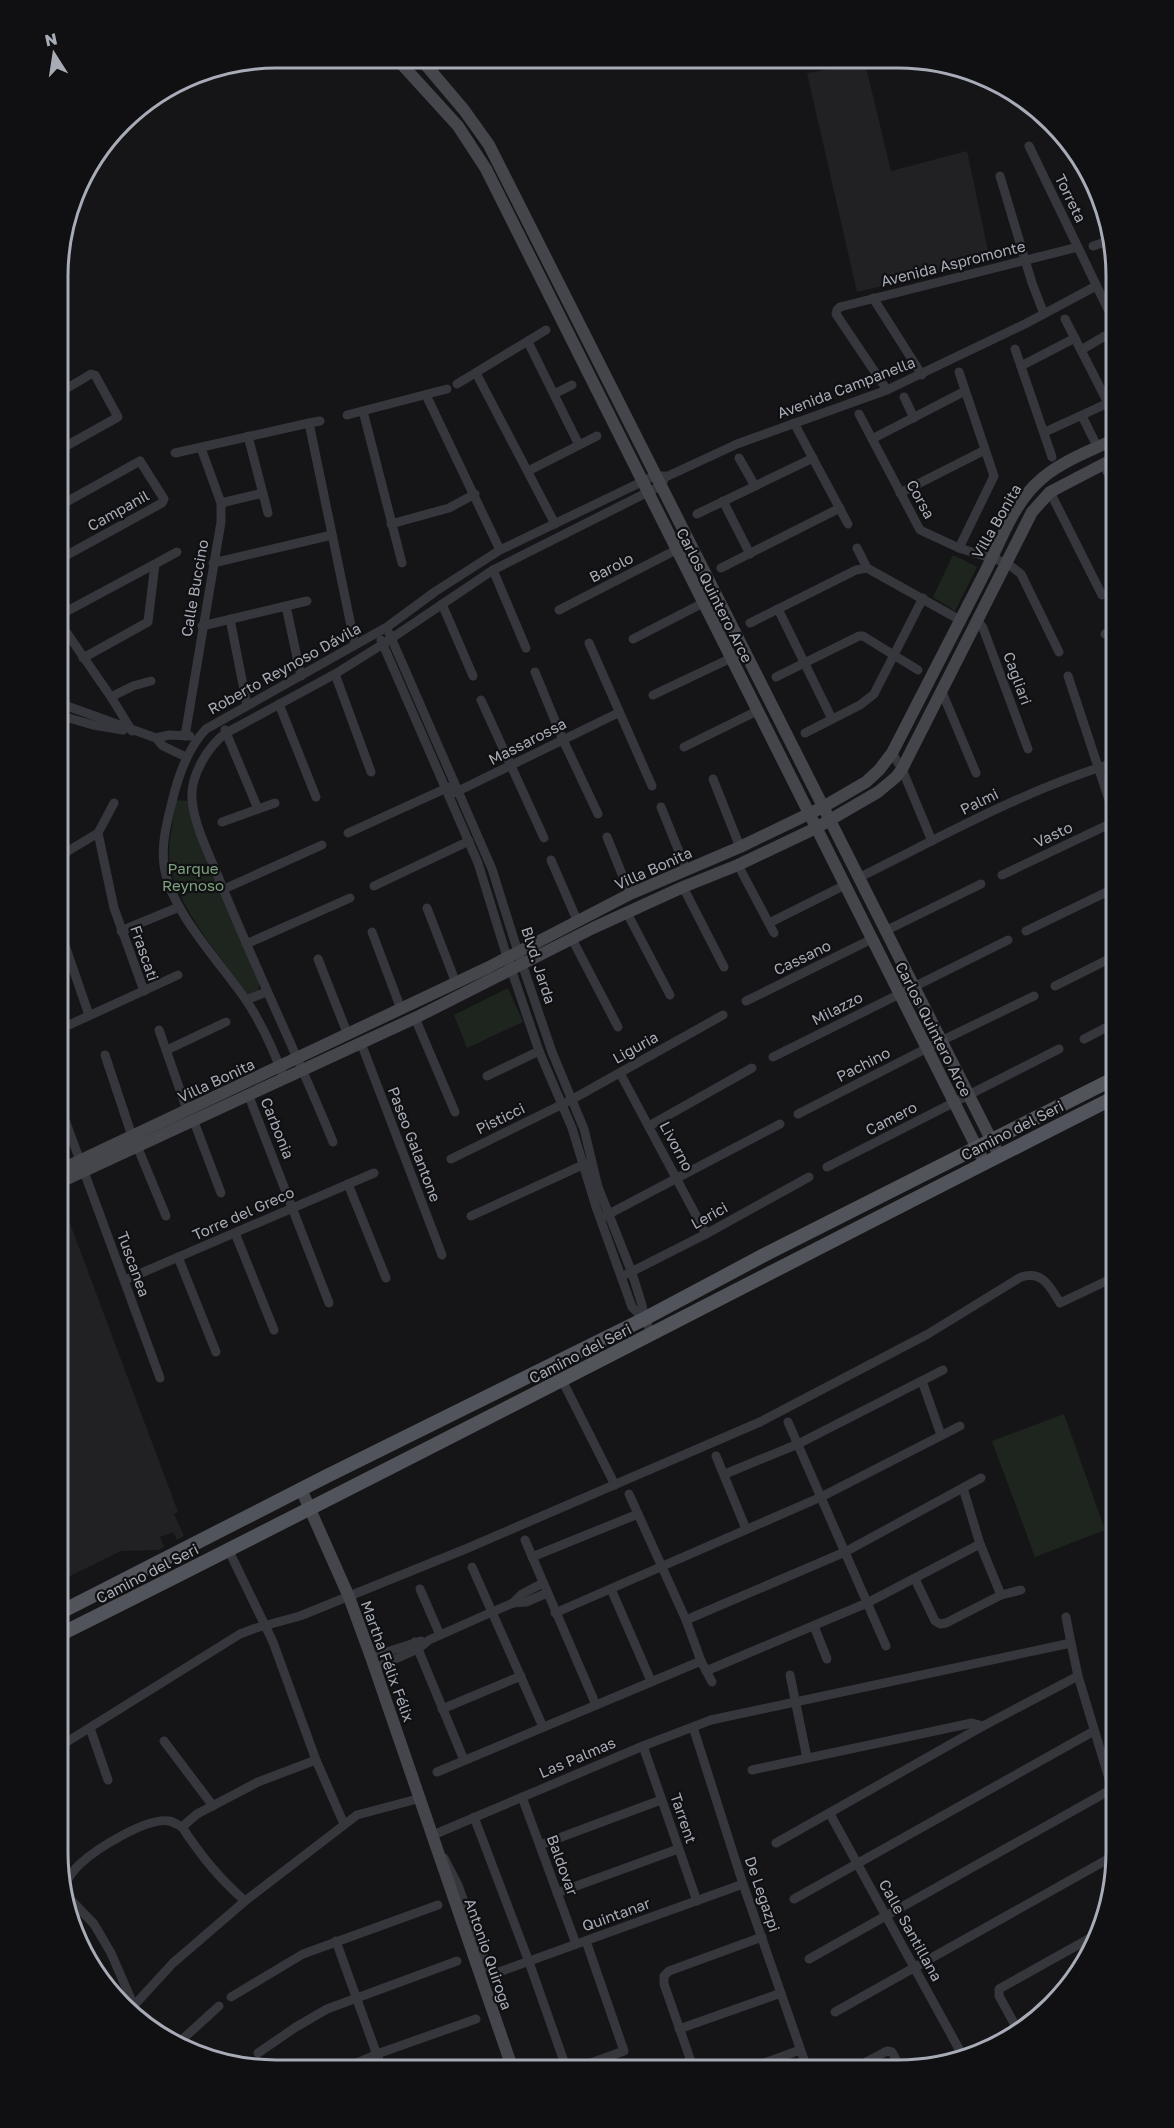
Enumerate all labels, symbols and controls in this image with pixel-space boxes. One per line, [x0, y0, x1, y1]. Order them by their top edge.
north arrow [24, 24, 84, 84]
text: N [43, 28, 59, 50]
street label: Torreta [1052, 171, 1090, 225]
street label: Avenida Aspromonte [879, 236, 1028, 290]
street label: Avenida Campanella [774, 352, 918, 422]
street label: Corsa [903, 476, 939, 522]
street label: Villa Bonita [968, 481, 1024, 561]
street label: Campanil [84, 486, 152, 534]
street label: Carlos Quintero Arce [673, 525, 757, 666]
street label: Calle Buccino [177, 538, 211, 638]
street label: Barolo [586, 548, 636, 586]
street label: Roberto Reynoso Dávila [204, 618, 364, 718]
street label: Cagliari [1000, 649, 1036, 707]
street label: Massarossa [485, 714, 569, 768]
street label: Palmi [957, 784, 1001, 818]
street label: Vasto [1031, 817, 1075, 851]
street label: Villa Bonita [612, 843, 694, 893]
park label: Parque Reynoso [162, 859, 224, 894]
street label: Frascati [127, 923, 163, 983]
street label: Blvd. Jarda [518, 924, 560, 1006]
street label: Cassano [771, 935, 833, 979]
street label: Carlos Quintero Arce [892, 959, 976, 1100]
street label: Milazzo [809, 988, 865, 1028]
street label: Liguria [609, 1027, 661, 1067]
street label: Pachino [833, 1043, 893, 1085]
street label: Villa Bonita [175, 1054, 257, 1106]
street label: Paseo Galantone [385, 1084, 445, 1204]
street label: Carbonia [258, 1095, 298, 1161]
street label: Camino del Seri [958, 1096, 1066, 1164]
street label: Camero [862, 1097, 920, 1139]
street label: Pisticci [473, 1098, 527, 1138]
street label: Livorno [656, 1118, 698, 1174]
street label: Torre del Greco [189, 1182, 297, 1244]
street label: Lerici [688, 1198, 730, 1232]
street label: Tuscanea [114, 1229, 154, 1299]
street label: Camino del Seri [526, 1319, 634, 1387]
street label: Camino del Seri [93, 1539, 201, 1607]
street label: Martha Félix Félix [358, 1598, 418, 1724]
street label: Las Palmas [536, 1733, 618, 1781]
street label: Tarrent [667, 1791, 701, 1845]
street label: Baldovar [544, 1832, 582, 1898]
street label: De Legazpi [742, 1854, 784, 1934]
street label: Calle Santillana [876, 1876, 946, 1984]
street label: Quintanar [579, 1893, 653, 1935]
street label: Antonio Quiroga [461, 1896, 517, 2012]

